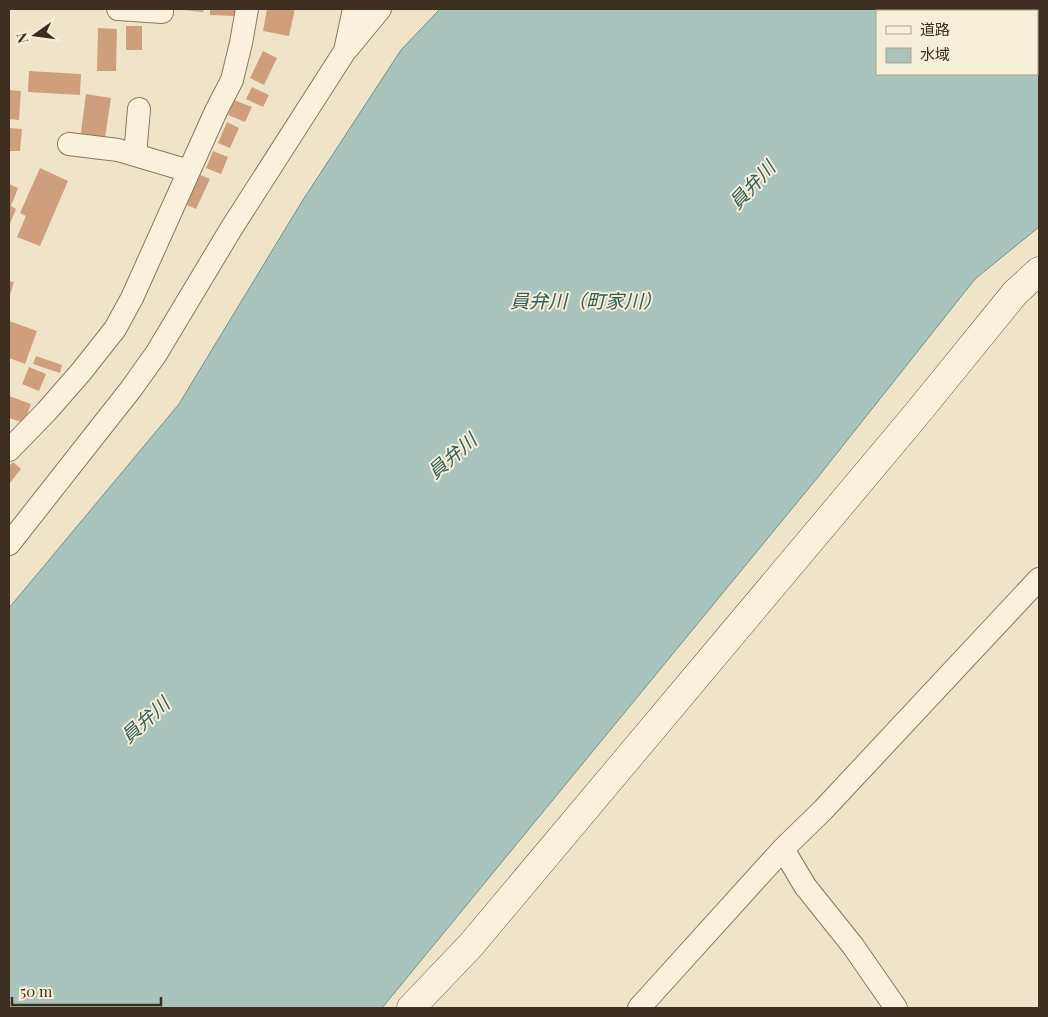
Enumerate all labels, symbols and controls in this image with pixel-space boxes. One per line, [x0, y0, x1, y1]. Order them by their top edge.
north arrow [10, 10, 60, 60]
legend [876, 10, 1038, 75]
text: 道路 [920, 19, 950, 39]
text: N [11, 31, 32, 45]
text: 水域 [920, 44, 950, 64]
water label: 員弁川 [722, 153, 782, 214]
water label: 員弁川（町家川） [510, 287, 662, 313]
water label: 員弁川 [421, 425, 483, 484]
water label: 員弁川 [114, 689, 176, 748]
scale bar [12, 974, 161, 1006]
text: 50 m [20, 981, 53, 1001]

